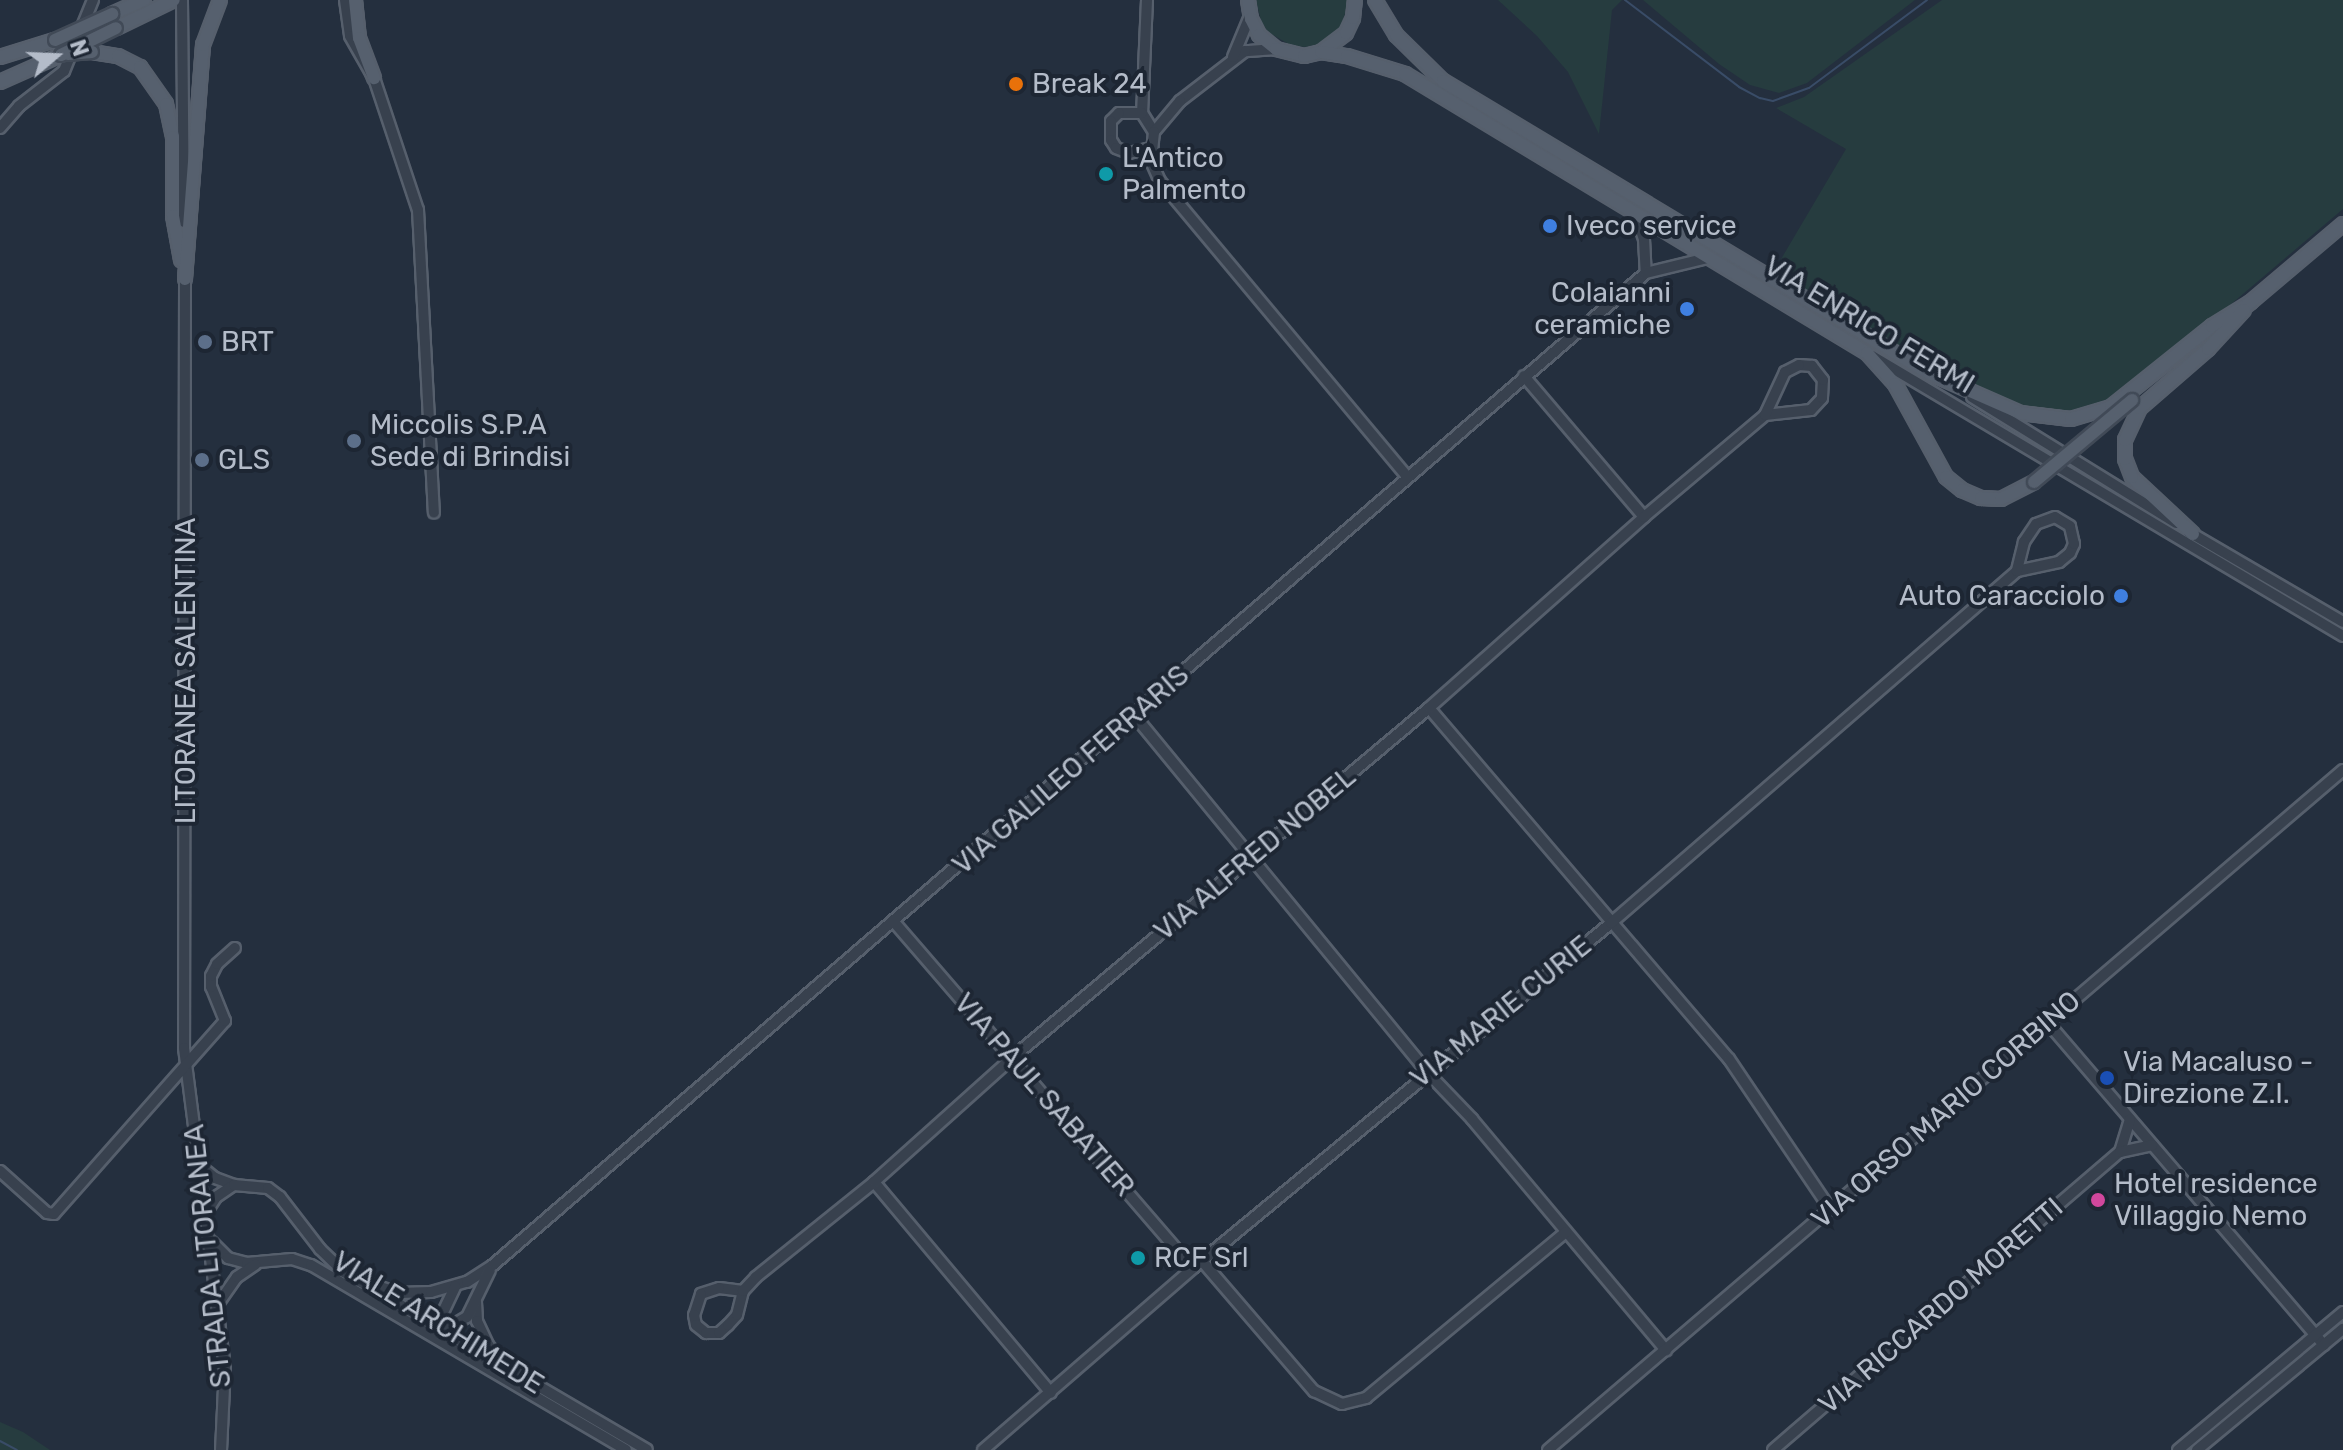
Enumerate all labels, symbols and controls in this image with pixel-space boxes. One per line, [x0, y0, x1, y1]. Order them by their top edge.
north arrow [16, 16, 96, 96]
text: N [64, 36, 95, 60]
place label: Break 24 [1032, 67, 1147, 101]
marker: Break 24 [1007, 75, 1025, 93]
place label: L'Antico Palmento [1122, 141, 1246, 207]
marker: L'Antico Palmento [1097, 165, 1115, 183]
place label: Iveco service [1566, 209, 1737, 243]
marker: Iveco service [1541, 217, 1559, 235]
street label: VIA ENRICO FERMI [1757, 249, 1981, 401]
place label: Colaianni ceramiche [1534, 276, 1671, 342]
marker: Colaianni ceramiche [1678, 300, 1696, 318]
place label: BRT [221, 325, 274, 359]
marker: BRT [196, 333, 214, 351]
place label: Miccolis S.P.A Sede di Brindisi [370, 408, 570, 474]
marker: Miccolis S.P.A Sede di Brindisi [345, 432, 363, 450]
place label: GLS [218, 443, 270, 477]
marker: GLS [193, 451, 211, 469]
street label: LITORANEA SALENTINA [169, 517, 203, 825]
place label: Auto Caracciolo [1899, 579, 2105, 613]
marker: Auto Caracciolo [2112, 587, 2130, 605]
street label: VIA GALILEO FERRARIS [946, 658, 1196, 882]
street label: VIA ALFRED NOBEL [1147, 760, 1363, 948]
street label: VIA MARIE CURIE [1404, 929, 1598, 1095]
street label: VIA ORSO MARIO CORBINO [1805, 984, 2087, 1236]
street label: VIA PAUL SABATIER [946, 986, 1142, 1204]
place label: Via Macaluso - Direzione Z.I. [2123, 1045, 2313, 1111]
marker: Via Macaluso - Direzione Z.I. [2098, 1069, 2116, 1087]
street label: STRADA LITORANEA [177, 1122, 239, 1390]
place label: Hotel residence Villaggio Nemo [2114, 1167, 2318, 1233]
street label: VIA RICCARDO MORETTI [1812, 1190, 2070, 1422]
marker: Hotel residence Villaggio Nemo [2089, 1191, 2107, 1209]
place label: RCF Srl [1154, 1241, 1249, 1275]
street label: VIALE ARCHIMEDE [326, 1244, 550, 1402]
marker: RCF Srl [1129, 1249, 1147, 1267]

